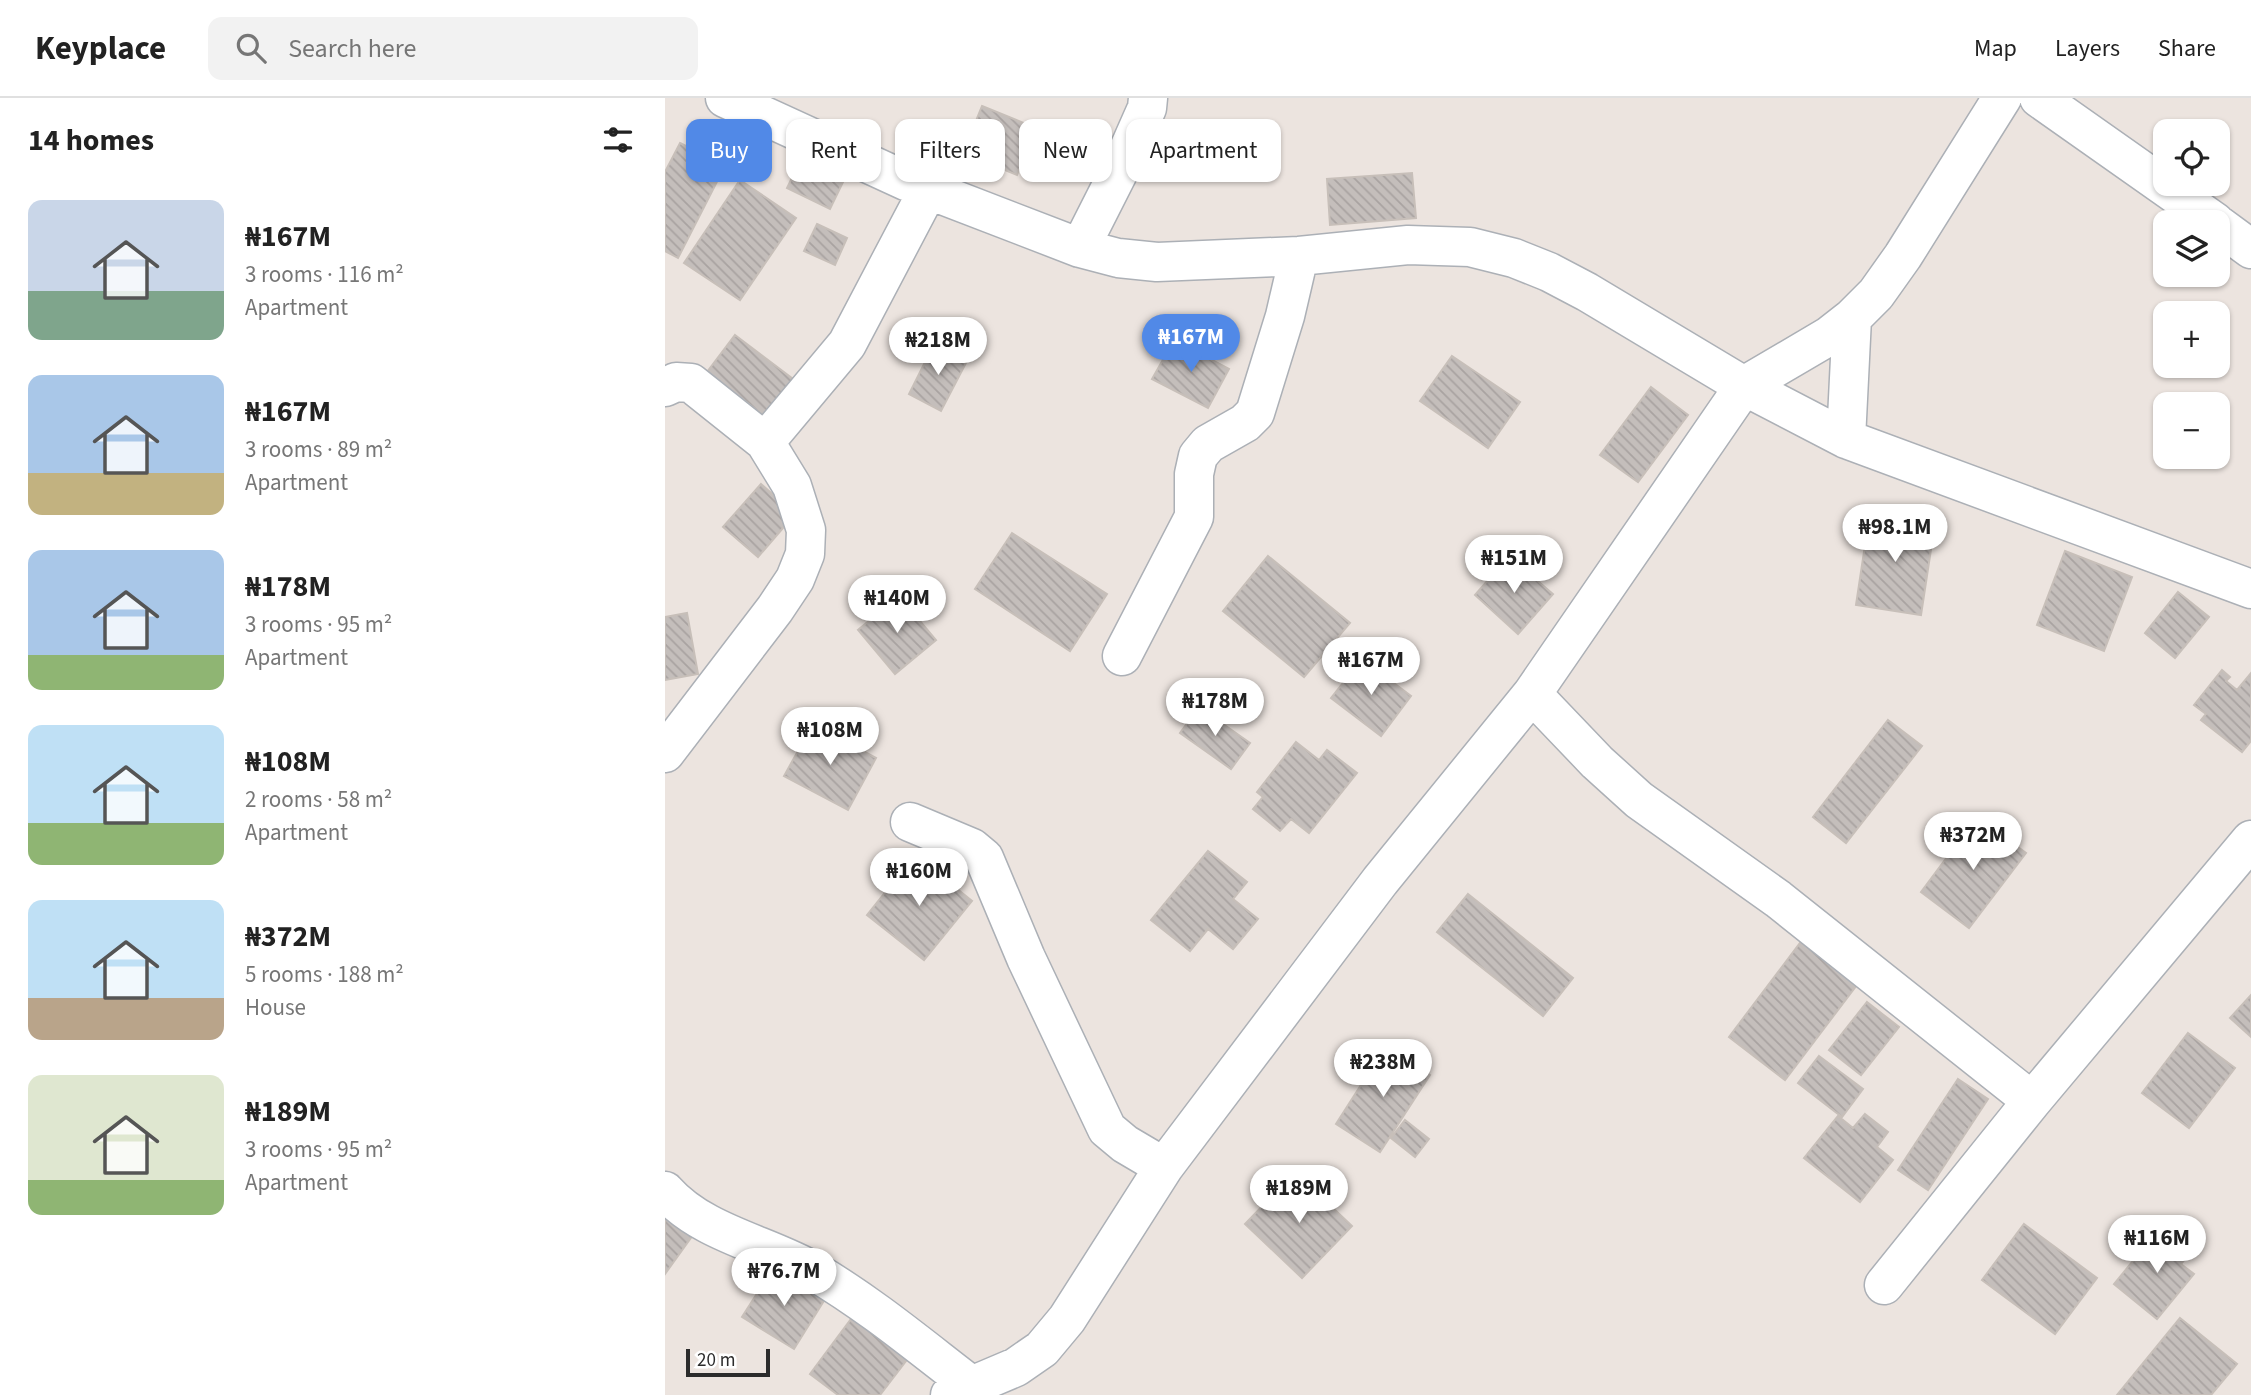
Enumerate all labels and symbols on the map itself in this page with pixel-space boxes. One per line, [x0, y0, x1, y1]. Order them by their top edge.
pin: ₦167M [1142, 314, 1240, 374]
pin: ₦218M [889, 317, 987, 377]
pin: ₦98.1M [1838, 504, 1952, 564]
pin: ₦151M [1465, 536, 1563, 595]
pin: ₦140M [848, 575, 946, 635]
pin: ₦167M [1322, 638, 1420, 697]
pin: ₦178M [1166, 678, 1264, 738]
pin: ₦108M [781, 708, 879, 767]
pin: ₦372M [1924, 812, 2022, 872]
pin: ₦160M [870, 848, 968, 908]
pin: ₦238M [1334, 1040, 1432, 1099]
pin: ₦189M [1250, 1166, 1348, 1225]
pin: ₦116M [2108, 1216, 2206, 1275]
pin: ₦76.7M [727, 1248, 841, 1308]
scale bar [686, 1346, 770, 1378]

